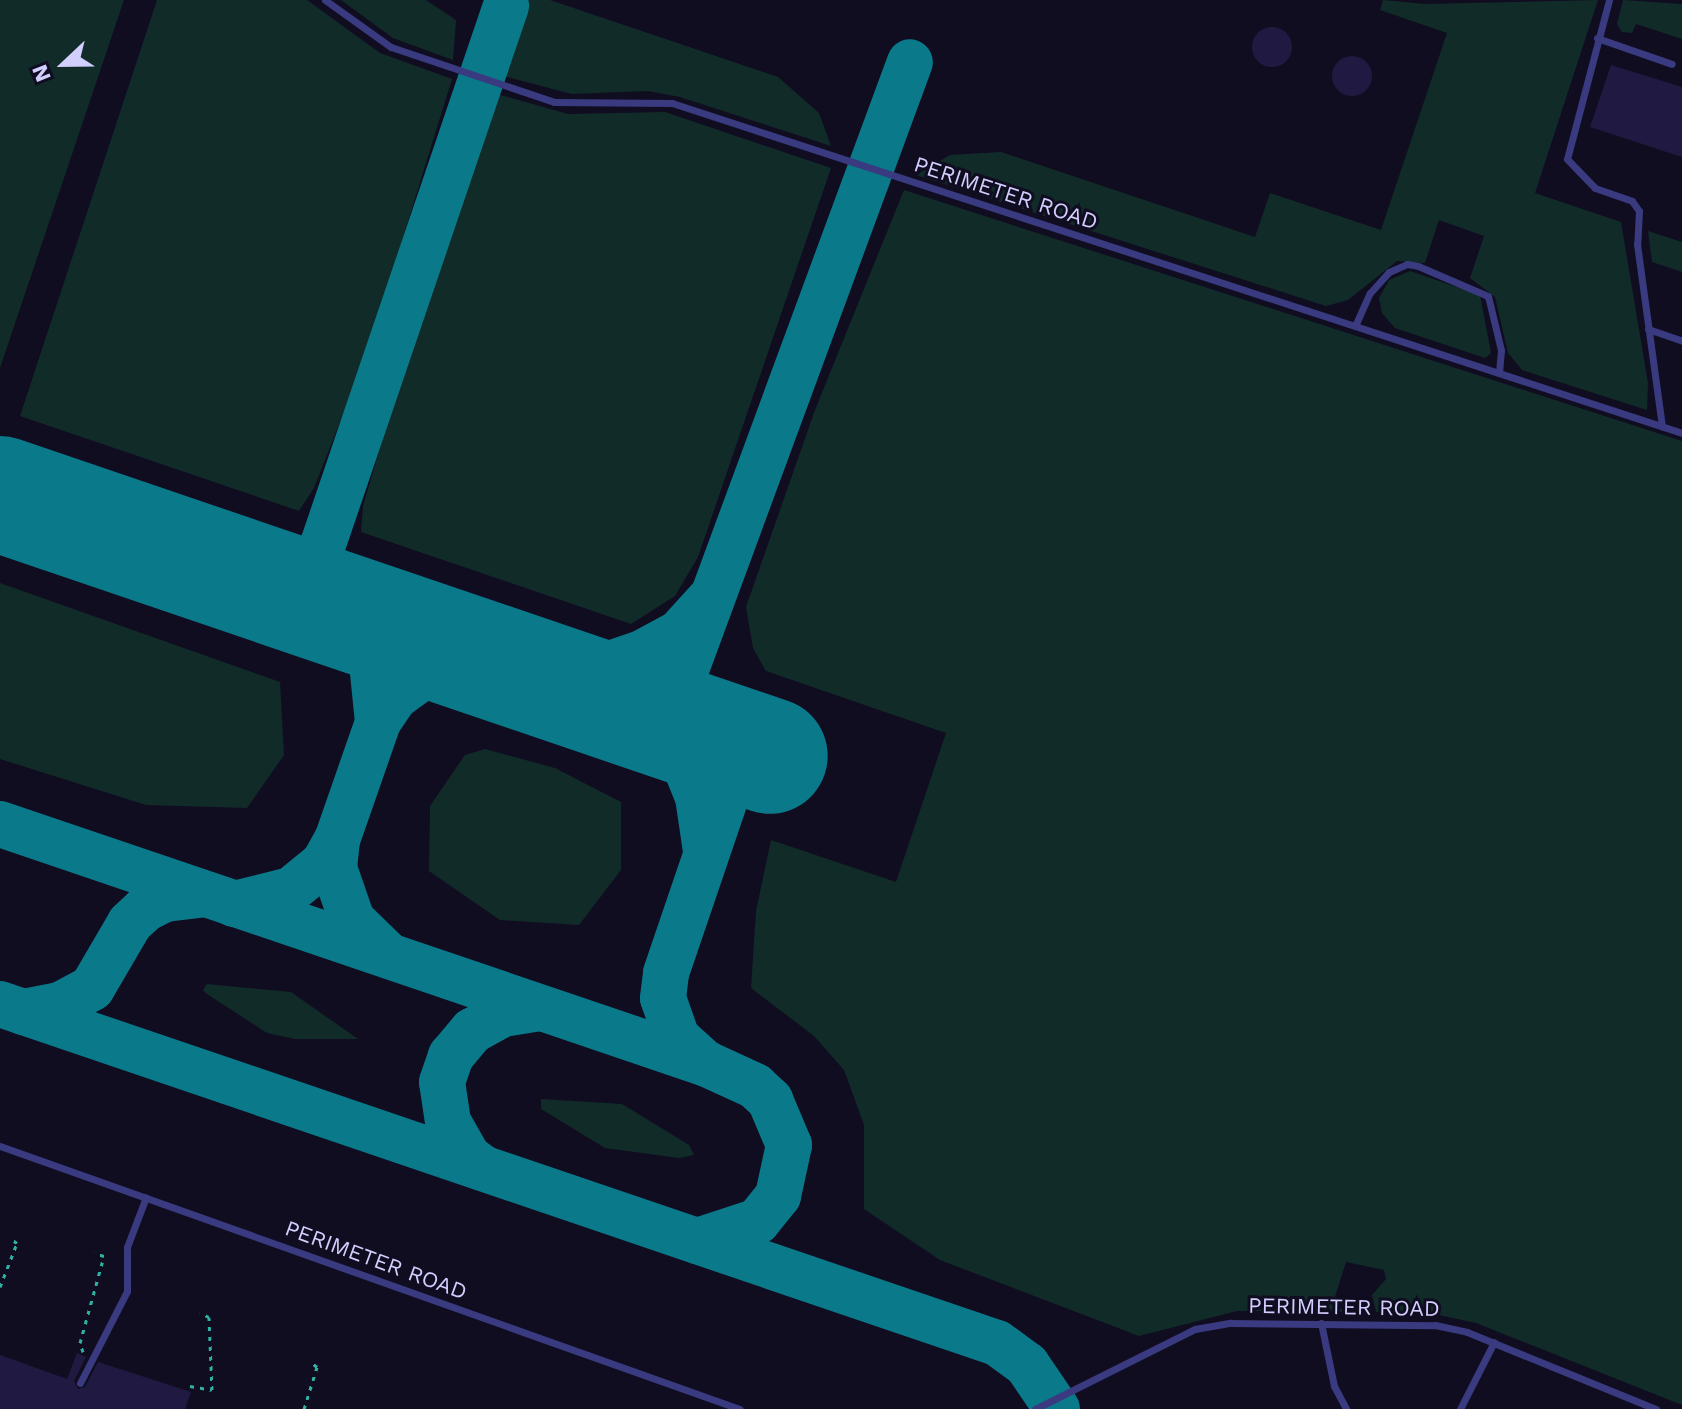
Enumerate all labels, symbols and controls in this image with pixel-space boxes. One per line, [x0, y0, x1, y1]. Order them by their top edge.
north arrow [24, 24, 104, 104]
text: N [27, 61, 56, 85]
street label: PERIMETER ROAD [911, 151, 1101, 235]
street label: PERIMETER ROAD [281, 1215, 471, 1305]
street label: PERIMETER ROAD [1248, 1292, 1440, 1322]

